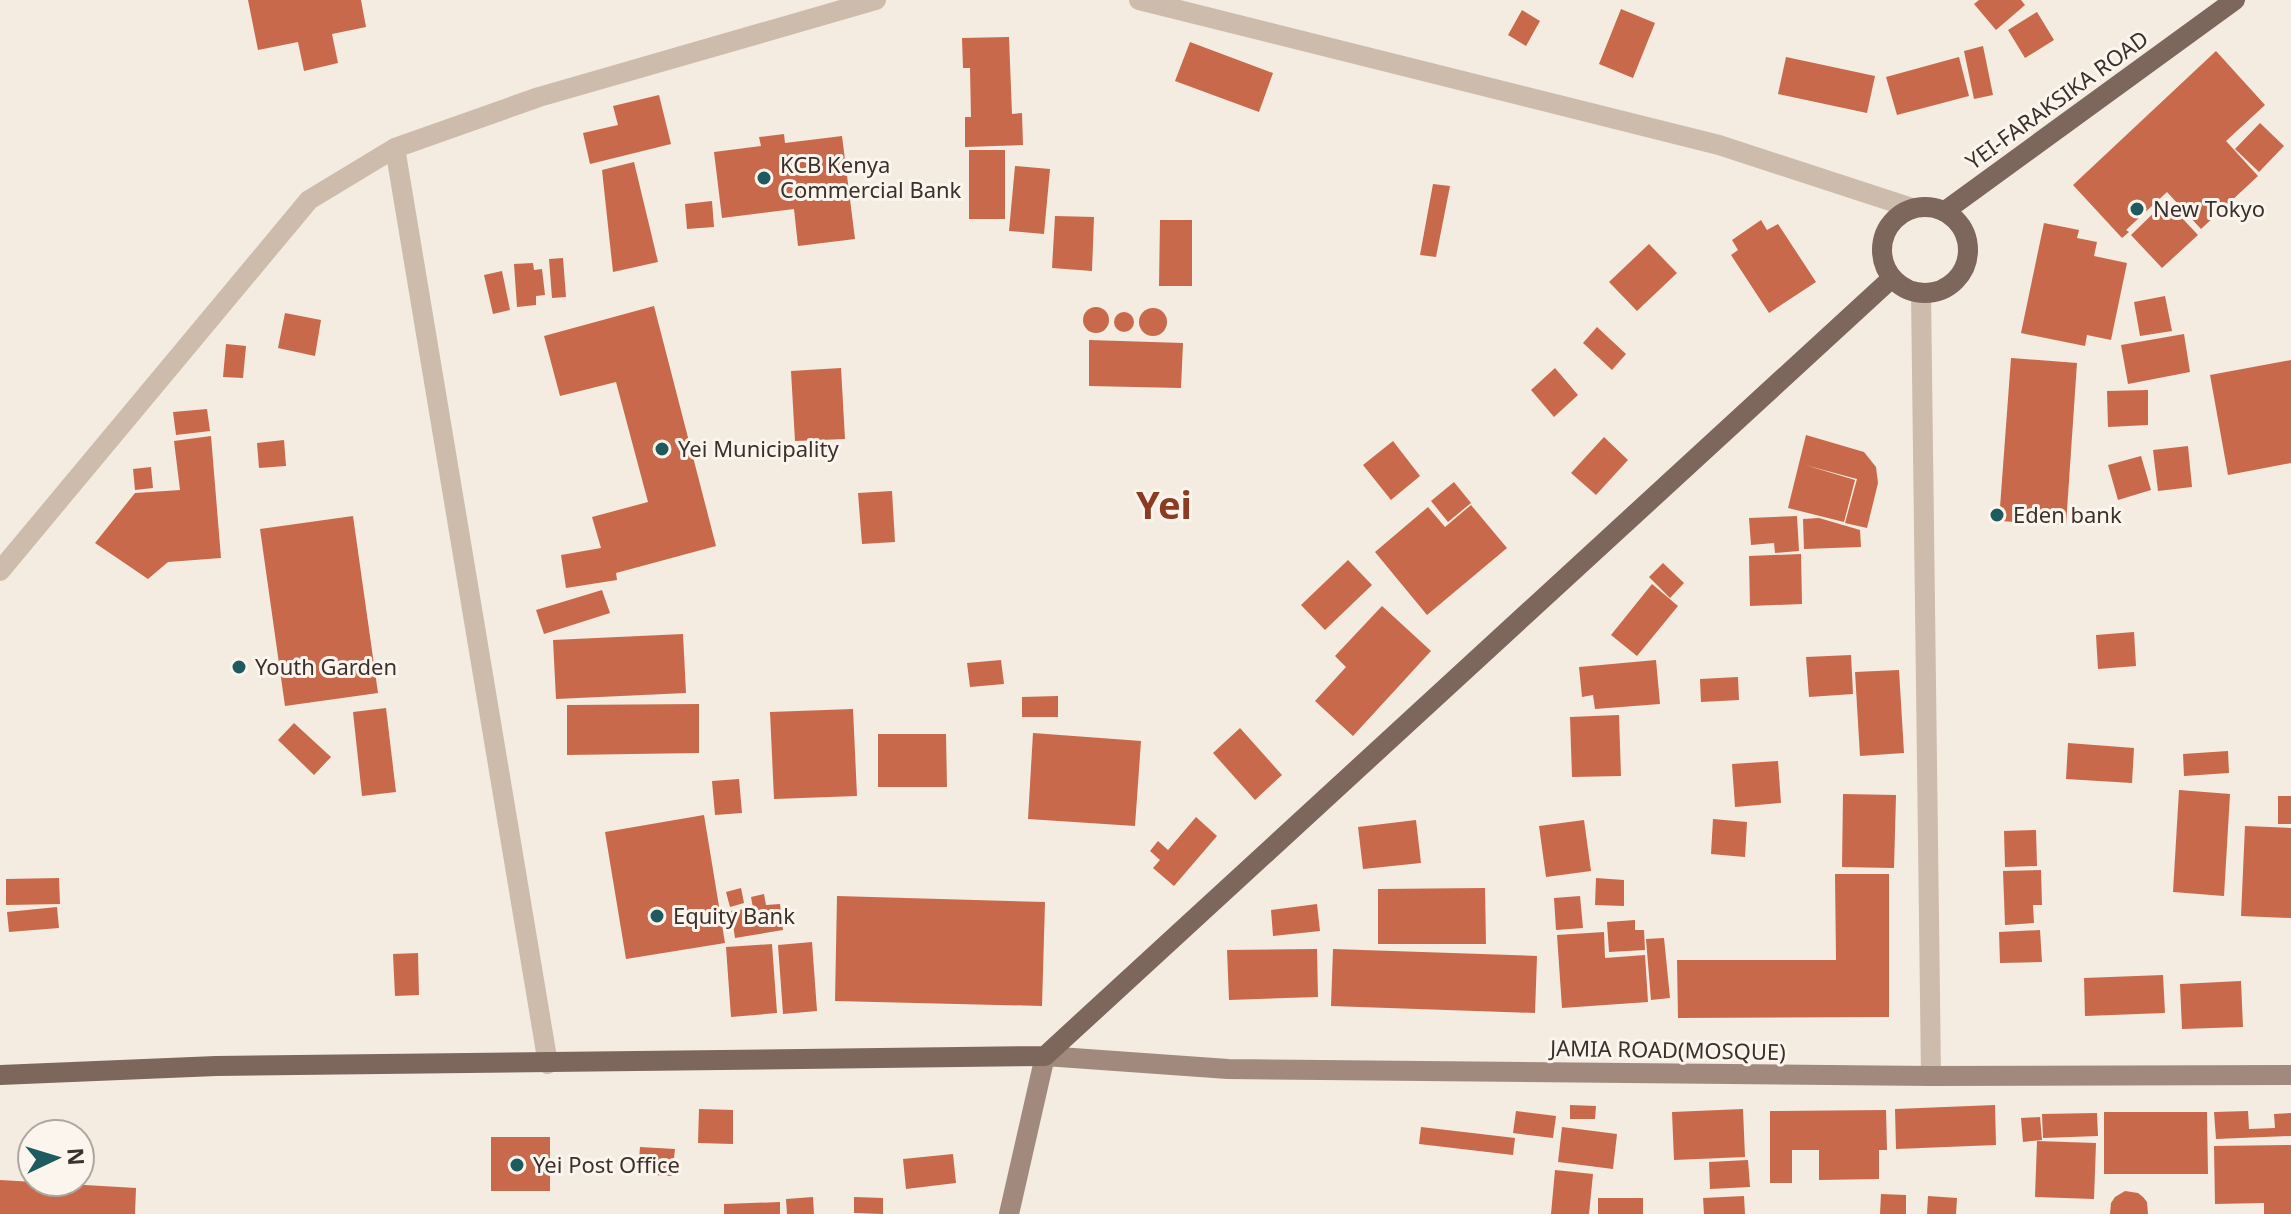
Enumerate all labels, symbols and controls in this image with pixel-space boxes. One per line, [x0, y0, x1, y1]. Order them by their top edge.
street label: YEI-FARAKSIKA ROAD [1959, 23, 2154, 176]
place label: KCB Kenya Commercial Bank [780, 149, 962, 204]
marker: KCB Kenya Commercial Bank [755, 169, 773, 187]
place label: New Tokyo [2153, 193, 2265, 223]
marker: New Tokyo [2128, 200, 2146, 218]
place label: Yei Municipality [678, 433, 839, 463]
marker: Yei Municipality [653, 440, 671, 458]
district label: Yei [1136, 478, 1192, 530]
place label: Eden bank [2013, 499, 2122, 529]
marker: Eden bank [1988, 506, 2006, 524]
place label: Youth Garden [255, 651, 397, 681]
marker: Youth Garden [230, 658, 248, 676]
place label: Equity Bank [673, 900, 795, 930]
marker: Equity Bank [648, 907, 666, 925]
street label: JAMIA ROAD(MOSQUE) [1548, 1032, 1786, 1066]
north arrow [16, 1118, 96, 1198]
text: N [61, 1147, 93, 1167]
place label: Yei Post Office [533, 1149, 680, 1179]
marker: Yei Post Office [508, 1156, 526, 1174]

